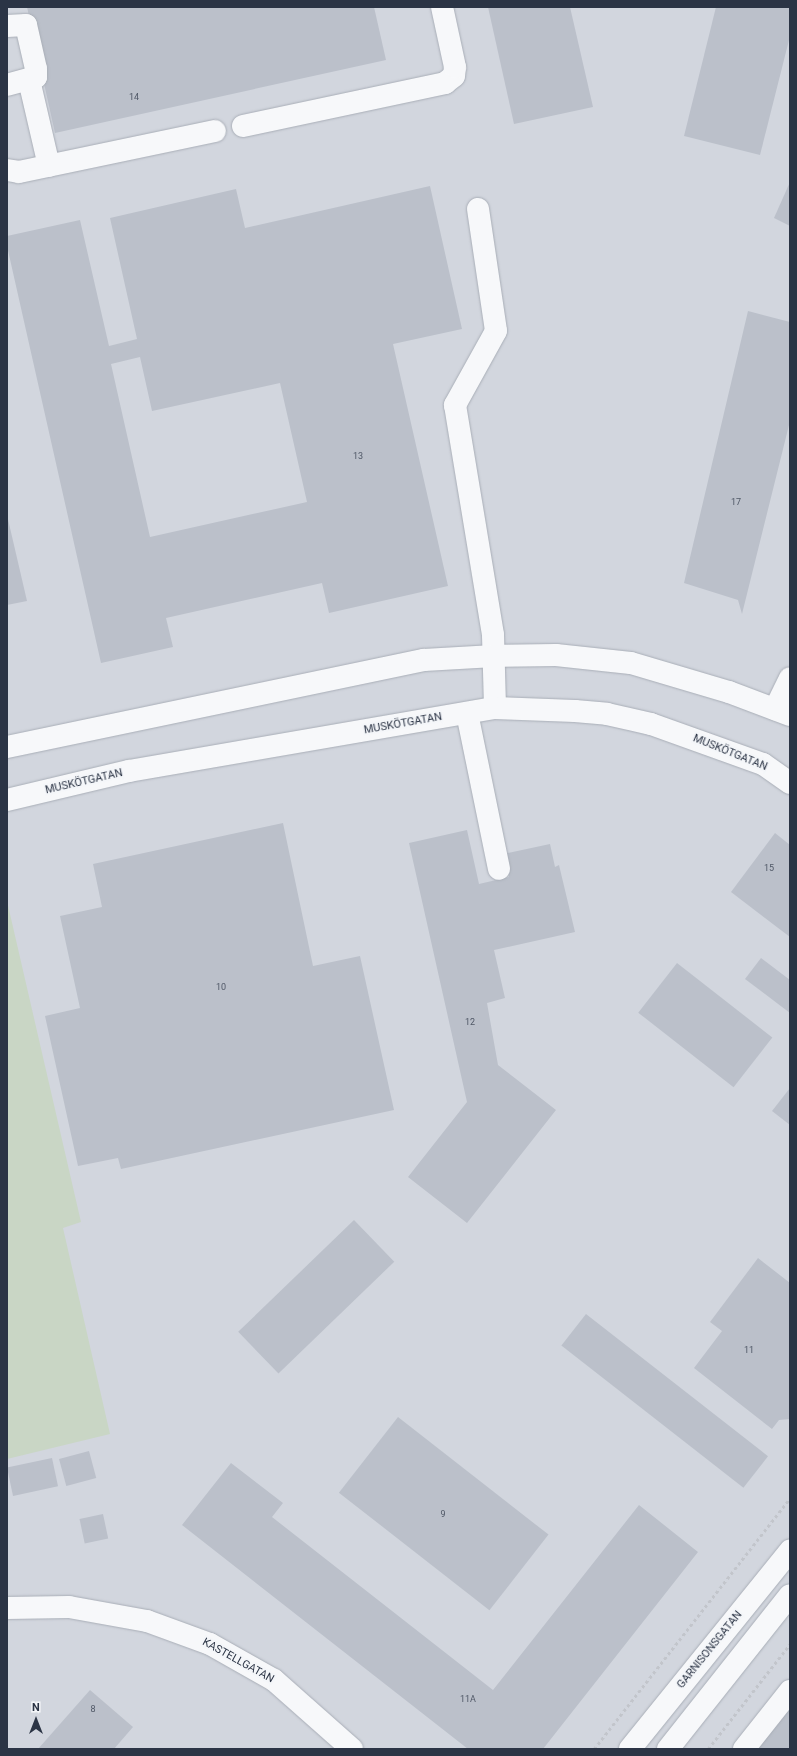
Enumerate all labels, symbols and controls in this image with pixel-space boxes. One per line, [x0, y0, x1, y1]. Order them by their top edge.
house number: 14 [129, 92, 139, 102]
house number: 13 [353, 451, 363, 461]
house number: 17 [731, 497, 741, 507]
street label: MUSKÖTGATAN [363, 711, 443, 737]
street label: MUSKÖTGATAN [691, 732, 769, 774]
street label: MUSKÖTGATAN [44, 767, 124, 797]
house number: 15 [764, 863, 774, 873]
house number: 10 [216, 982, 226, 992]
house number: 12 [465, 1017, 475, 1027]
house number: 11 [744, 1345, 754, 1355]
house number: 9 [440, 1509, 446, 1519]
street label: GARNISONSGATAN [675, 1609, 745, 1691]
street label: KASTELLGATAN [200, 1636, 276, 1686]
house number: 11A [460, 1694, 476, 1704]
north arrow [16, 1700, 56, 1740]
text: N [32, 1701, 40, 1714]
house number: 8 [90, 1704, 96, 1714]

